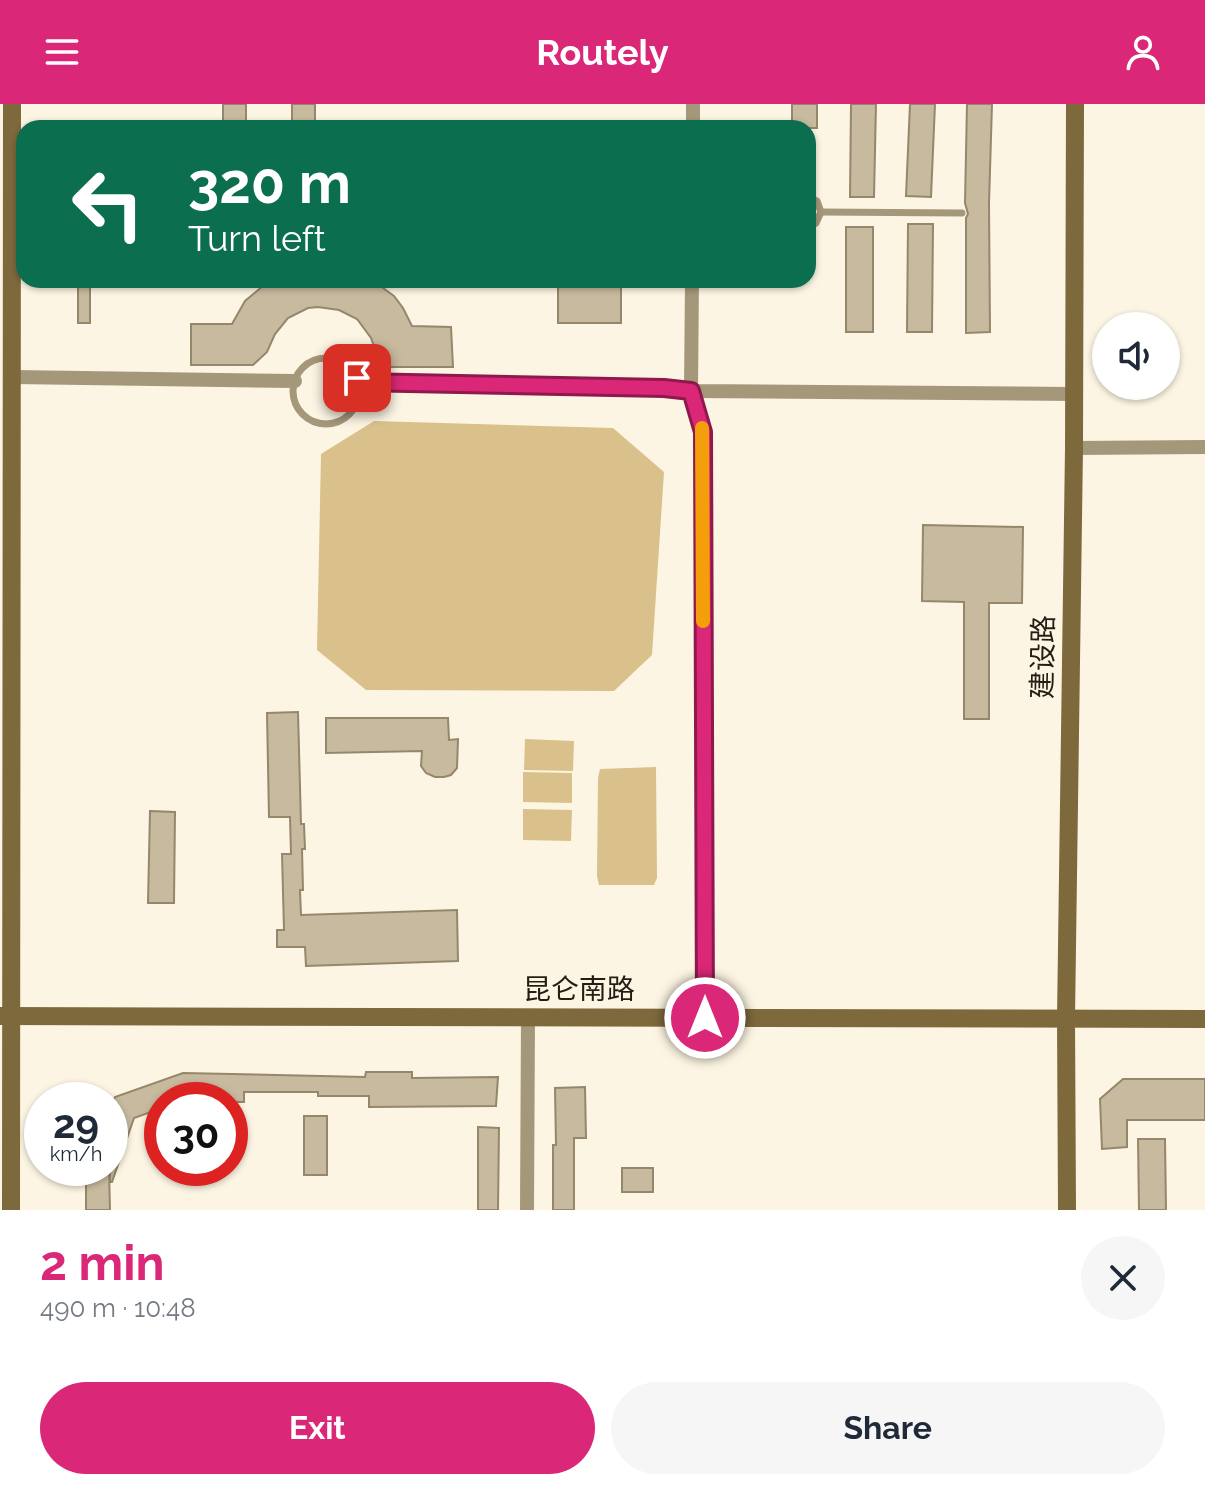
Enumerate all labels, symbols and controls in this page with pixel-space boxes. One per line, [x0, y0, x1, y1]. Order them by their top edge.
icon: menu [40, 30, 84, 74]
icon: person [1121, 30, 1165, 74]
text: Routely [536, 31, 669, 73]
text: 320 m [188, 150, 351, 216]
icon: left [56, 152, 160, 256]
text: Turn left [188, 217, 326, 259]
map controls [1092, 312, 1180, 400]
button: sound [1092, 312, 1180, 400]
pin [323, 344, 391, 412]
icon: arrive [335, 356, 379, 400]
street label: 建设路 [1026, 615, 1060, 699]
street label: 昆仑南路 [523, 973, 635, 1006]
position arrow [663, 976, 747, 1060]
speed limit sign: 30 [144, 1082, 248, 1186]
text: 29 [53, 1100, 99, 1147]
text: km/h [50, 1142, 102, 1166]
text: 2 min [40, 1235, 165, 1291]
button: close [1081, 1236, 1165, 1320]
text: 490 m · 10:48 [40, 1293, 196, 1323]
button: Exit [40, 1382, 595, 1474]
button: Share [611, 1382, 1165, 1474]

